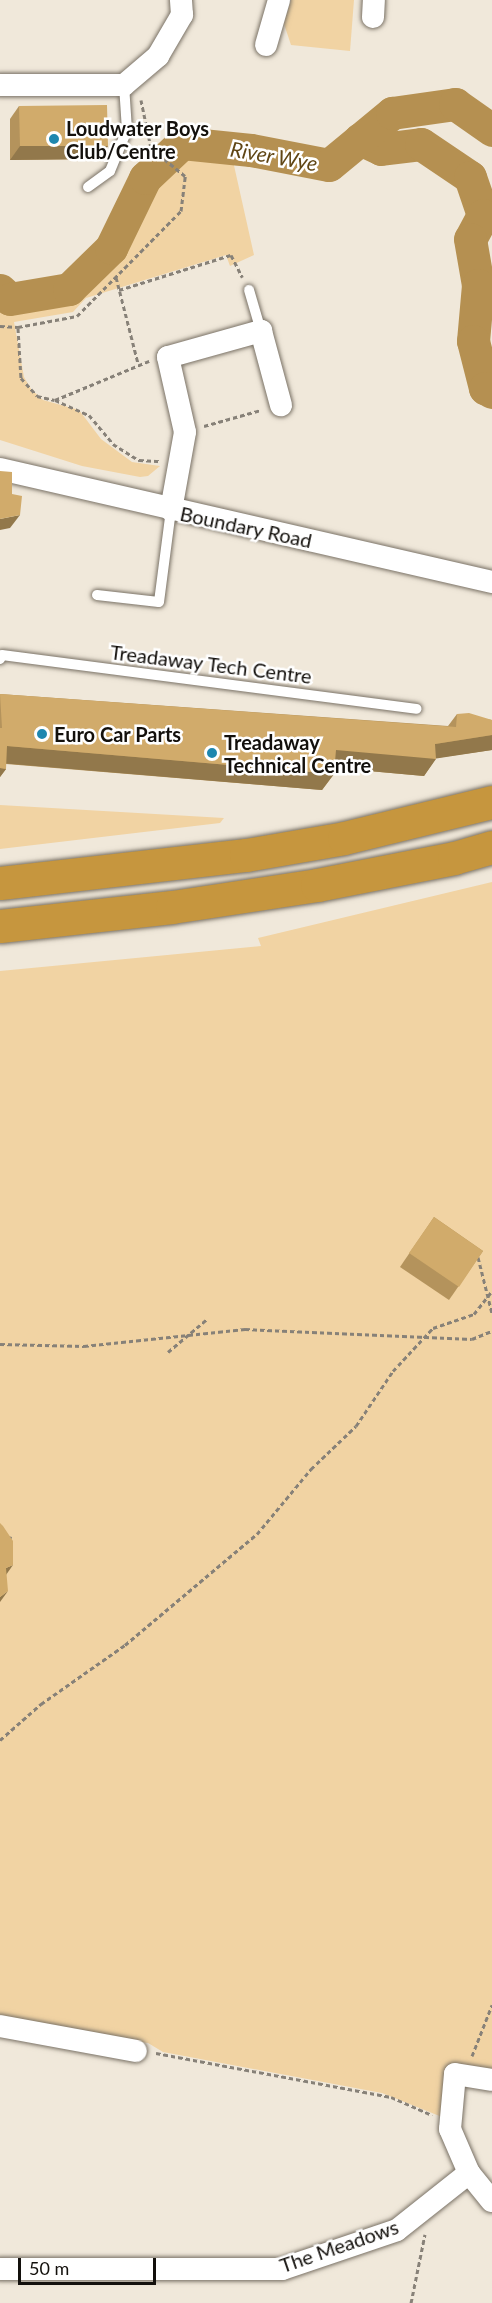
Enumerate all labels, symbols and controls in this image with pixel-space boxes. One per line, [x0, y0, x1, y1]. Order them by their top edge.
place label: Loudwater Boys Club/Centre [66, 116, 210, 163]
marker: Loudwater Boys Club/Centre [47, 132, 61, 146]
water label: River Wye [228, 136, 320, 176]
street label: Boundary Road [178, 501, 314, 553]
street label: Treadaway Tech Centre [108, 640, 314, 688]
place label: Euro Car Parts [54, 722, 182, 746]
marker: Euro Car Parts [35, 727, 49, 741]
place label: Treadaway Technical Centre [224, 730, 371, 777]
marker: Treadaway Technical Centre [205, 746, 219, 760]
street label: The Meadows [277, 2214, 401, 2278]
scale bar [21, 2246, 159, 2284]
text: 50 m [29, 2257, 69, 2279]

